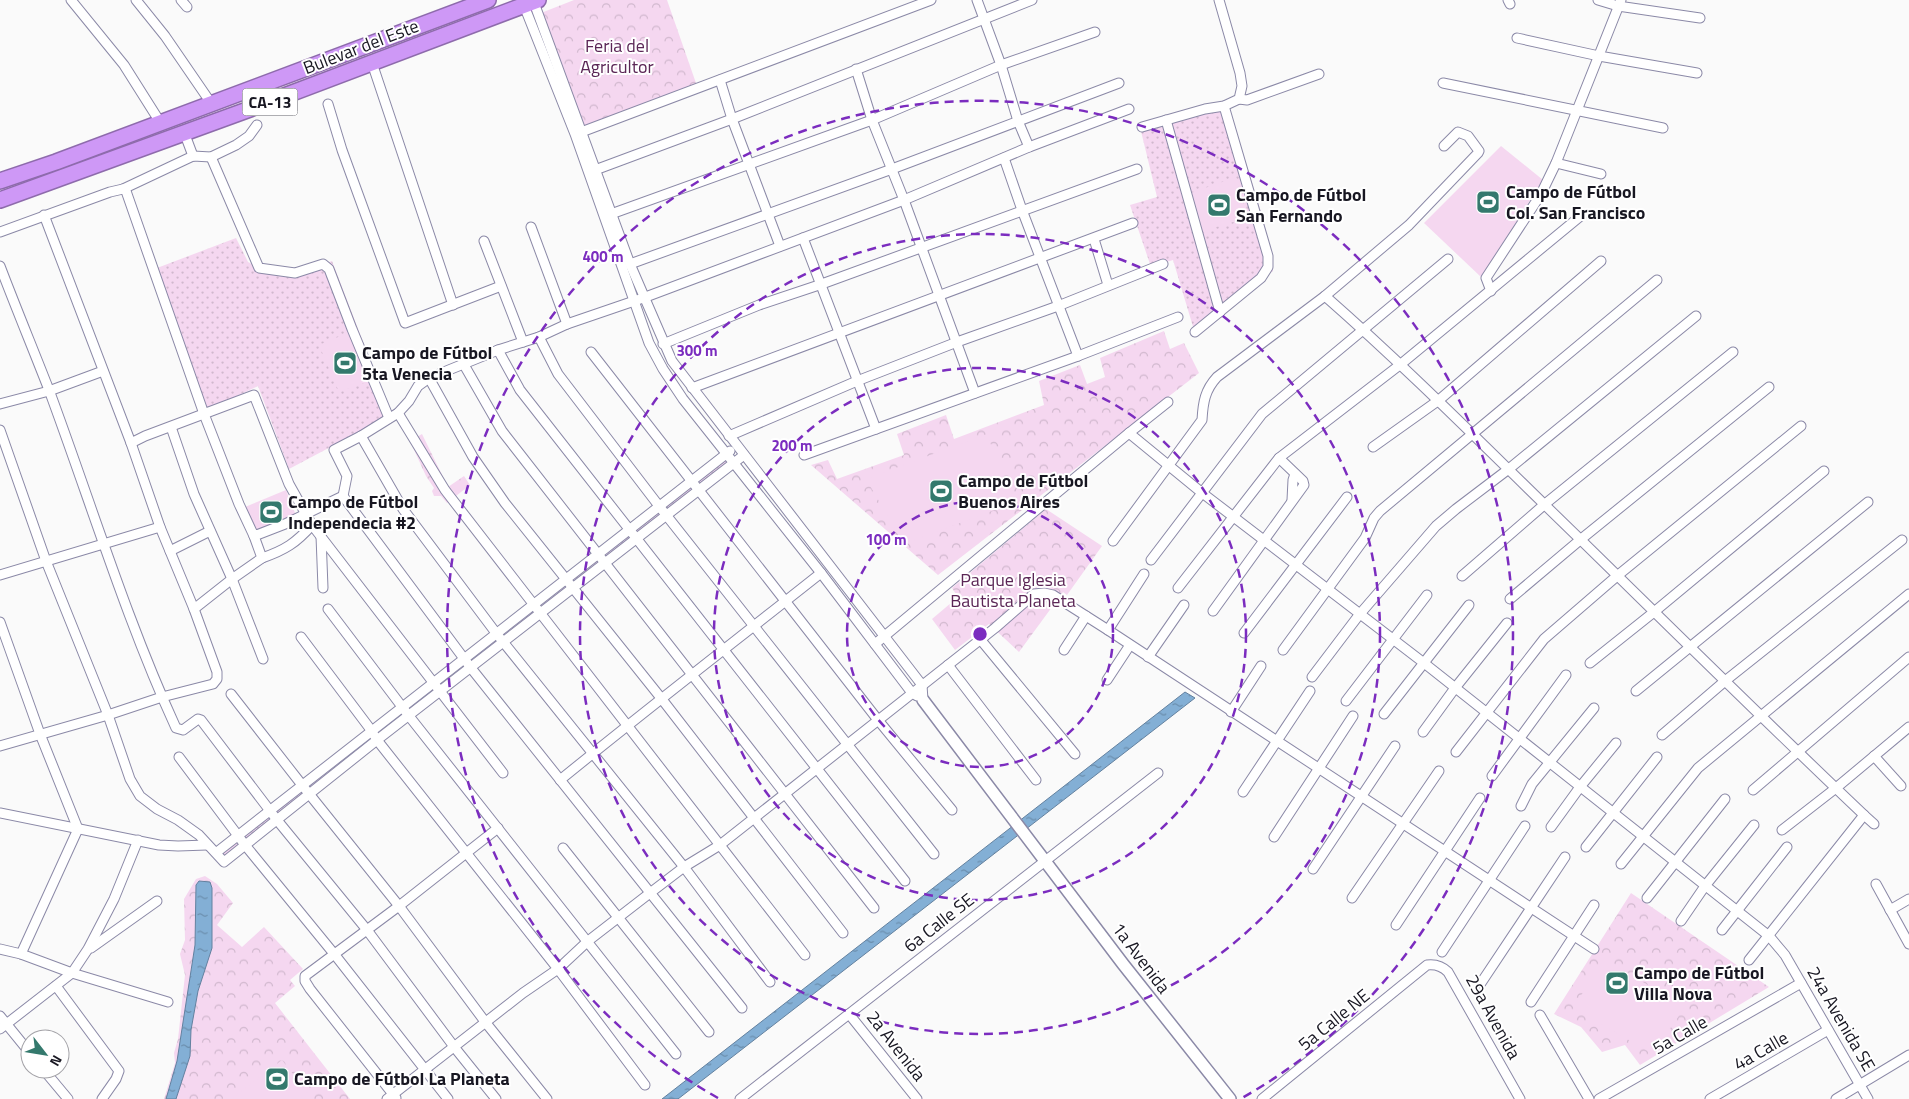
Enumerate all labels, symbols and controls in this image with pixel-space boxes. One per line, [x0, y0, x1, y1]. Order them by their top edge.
street label: Bulevar del Este [299, 12, 423, 81]
park label: Feria del Agricultor [580, 32, 654, 80]
road number: CA-13 [242, 88, 298, 115]
place label: Campo de Fútbol Col. San Francisco [1506, 178, 1645, 226]
place label: Campo de Fútbol San Fernando [1236, 181, 1366, 229]
sports icon: Campo de Fútbol Col. San Francisco [1475, 189, 1501, 215]
sports icon: Campo de Fútbol San Fernando [1206, 192, 1232, 218]
text: 400 m [582, 245, 624, 268]
place label: Campo de Fútbol 5ta Venecia [362, 339, 492, 387]
text: 300 m [676, 339, 718, 362]
sports icon: Campo de Fútbol 5ta Venecia [332, 350, 358, 376]
text: 200 m [771, 434, 813, 457]
place label: Campo de Fútbol Buenos Aires [958, 467, 1088, 515]
sports icon: Campo de Fútbol Buenos Aires [928, 478, 954, 504]
place label: Campo de Fútbol Independecia #2 [288, 488, 418, 536]
sports icon: Campo de Fútbol Independecia #2 [258, 499, 284, 525]
text: 100 m [865, 528, 907, 551]
park label: Parque Iglesia Bautista Planeta [950, 566, 1076, 614]
centre of rings [971, 625, 989, 643]
street label: 6a Calle SE [898, 886, 980, 959]
street label: 1a Avenida [1106, 916, 1177, 999]
place label: Campo de Fútbol Villa Nova [1634, 959, 1764, 1007]
street label: 24a Avenida SE [1801, 961, 1882, 1076]
street label: 29a Avenida [1459, 969, 1528, 1064]
sports icon: Campo de Fútbol Villa Nova [1604, 970, 1630, 996]
street label: 5a Calle NE [1292, 982, 1375, 1057]
street label: 2a Avenida [860, 1005, 933, 1087]
street label: 5a Calle [1647, 1008, 1712, 1061]
street label: 4a Calle [1728, 1024, 1793, 1077]
north arrow [20, 1029, 70, 1079]
text: N [45, 1051, 68, 1071]
place label: Campo de Fútbol La Planeta [294, 1065, 510, 1092]
sports icon: Campo de Fútbol La Planeta [264, 1066, 290, 1092]

